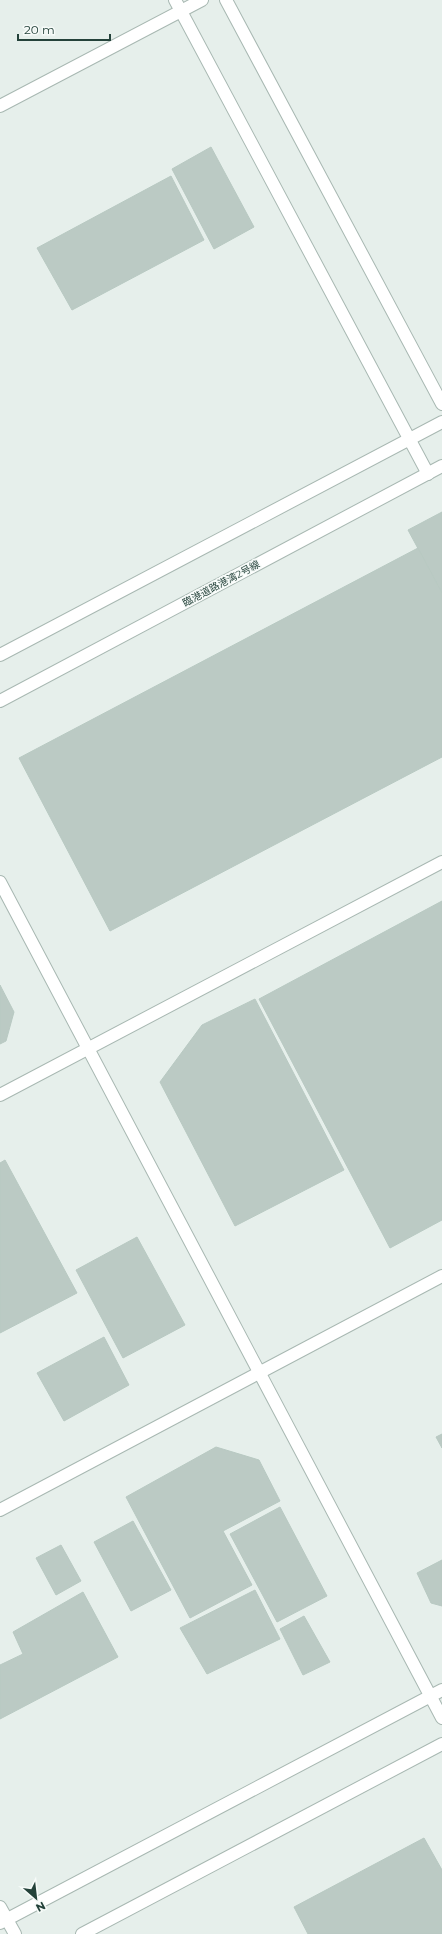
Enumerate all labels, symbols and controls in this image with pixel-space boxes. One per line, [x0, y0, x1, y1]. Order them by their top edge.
scale bar [18, 16, 110, 42]
text: 20 m [24, 22, 55, 37]
street label: 臨港道路港湾2号線 [180, 558, 262, 609]
north arrow [16, 1878, 56, 1918]
text: N [33, 1899, 48, 1915]

